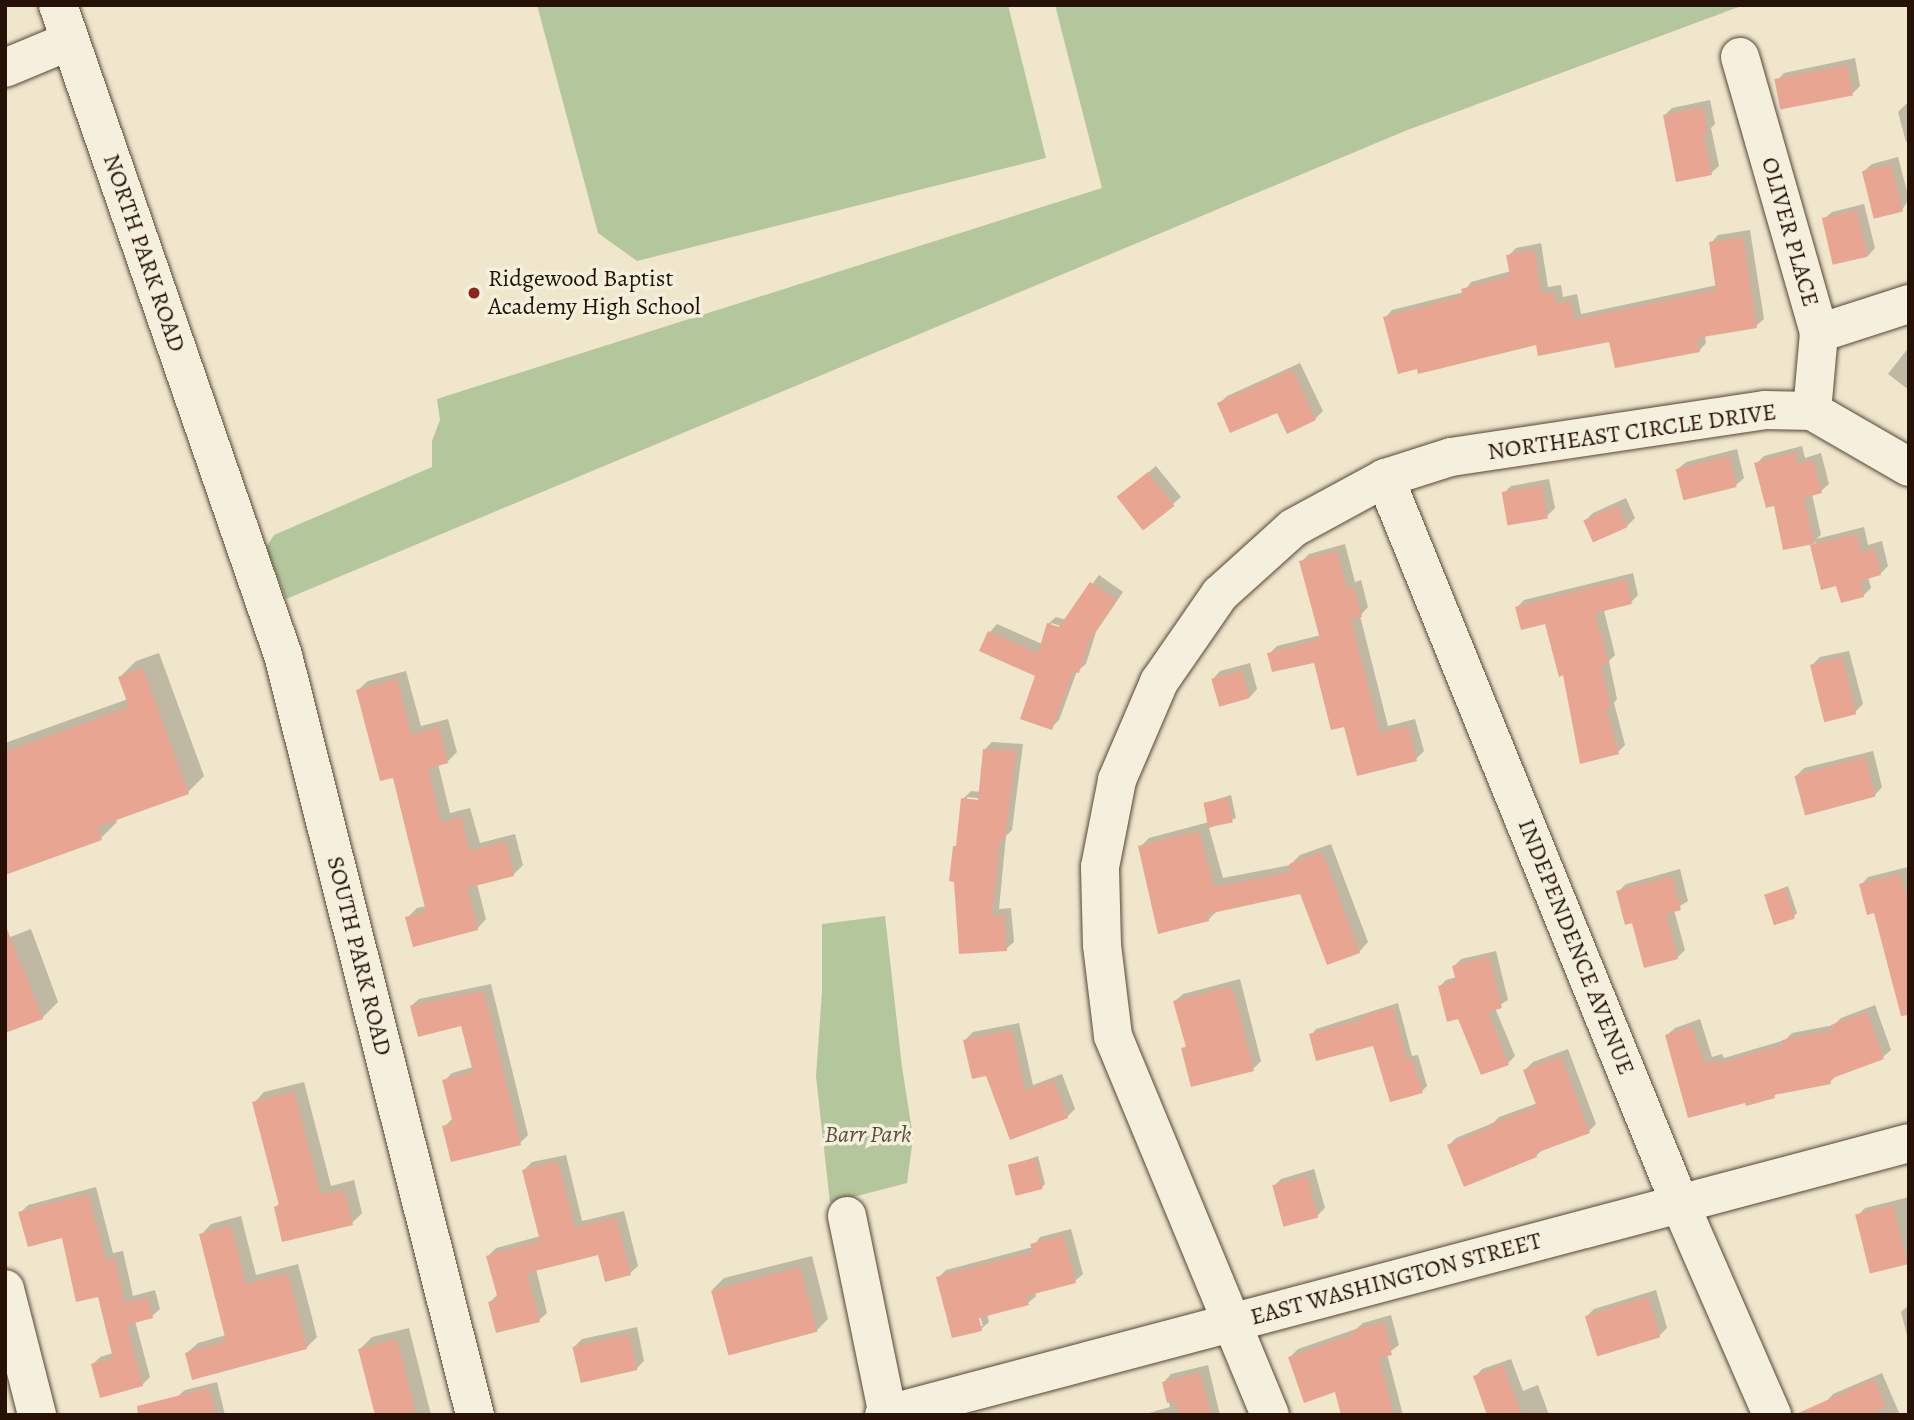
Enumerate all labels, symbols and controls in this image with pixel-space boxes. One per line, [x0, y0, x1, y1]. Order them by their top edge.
street label: NORTH PARK ROAD [97, 150, 191, 356]
street label: OLIVER PLACE [1755, 154, 1825, 310]
place label: Ridgewood Baptist Academy High School [488, 265, 701, 321]
marker: Ridgewood Baptist Academy High School [466, 285, 482, 301]
street label: NORTHEAST CIRCLE DRIVE [1486, 397, 1778, 467]
street label: INDEPENDENCE AVENUE [1511, 815, 1641, 1079]
street label: SOUTH PARK ROAD [320, 853, 398, 1059]
park label: Barr Park [825, 1121, 911, 1149]
street label: EAST WASHINGTON STREET [1247, 1226, 1545, 1332]

